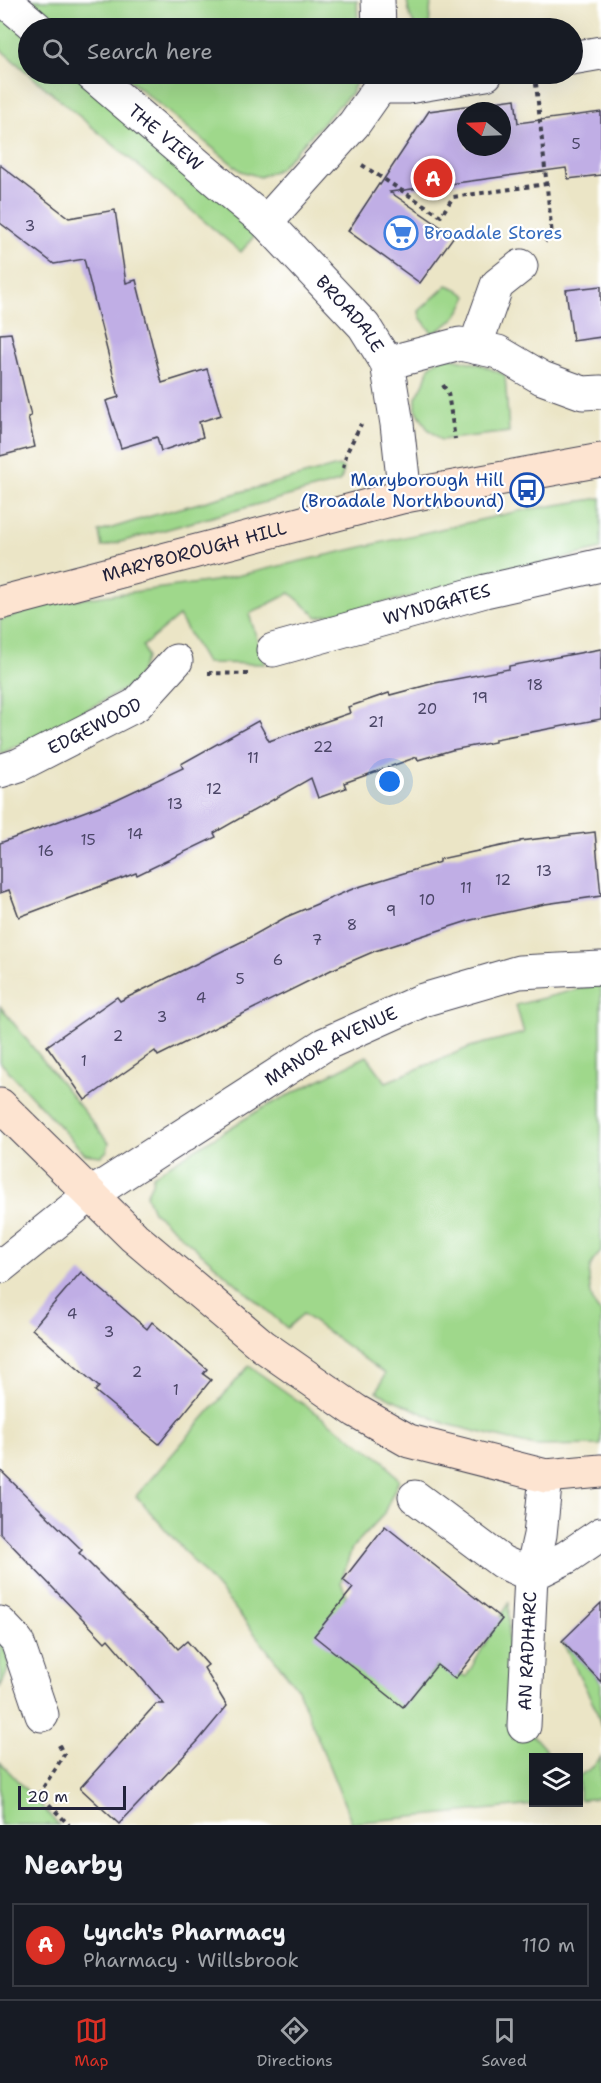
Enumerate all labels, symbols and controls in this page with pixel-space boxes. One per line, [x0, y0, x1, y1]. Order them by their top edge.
search box [18, 18, 583, 84]
icon: search [39, 35, 72, 68]
text: Search here [87, 37, 213, 66]
street label: THE VIEW [123, 99, 208, 176]
north arrow [457, 102, 511, 156]
house number: 5 [571, 134, 581, 154]
pin: A [414, 156, 452, 201]
supermarket icon: Broadale Stores [383, 215, 419, 251]
house number: 3 [25, 216, 35, 236]
place label: Broadale Stores [424, 221, 562, 245]
street label: BROADALE [310, 270, 390, 357]
place label: Maryborough Hill (Broadale Northbound) [300, 468, 505, 513]
bus stop icon: Maryborough Hill (Broadale Northbound) [509, 472, 545, 508]
street label: MARYBOROUGH HILL [100, 516, 289, 587]
street label: WYNDGATES [380, 578, 493, 631]
house number: 18 [527, 675, 543, 695]
house number: 19 [472, 688, 488, 708]
street label: EDGEWOOD [44, 692, 146, 760]
house number: 20 [417, 699, 437, 719]
house number: 21 [368, 712, 384, 732]
house number: 22 [313, 737, 333, 757]
house number: 11 [247, 748, 259, 768]
your location [375, 767, 404, 796]
house number: 12 [206, 779, 222, 799]
house number: 13 [167, 794, 183, 814]
house number: 14 [127, 824, 143, 844]
house number: 15 [80, 830, 96, 850]
house number: 16 [38, 841, 54, 861]
house number: 13 [536, 861, 552, 881]
house number: 12 [495, 870, 511, 890]
house number: 11 [460, 878, 472, 898]
house number: 10 [419, 890, 435, 910]
house number: 9 [386, 901, 396, 921]
house number: 8 [347, 915, 357, 935]
house number: 7 [312, 930, 322, 950]
house number: 6 [273, 950, 283, 970]
house number: 5 [235, 969, 245, 989]
house number: 4 [196, 988, 206, 1008]
street label: MANOR AVENUE [260, 1001, 401, 1092]
house number: 3 [157, 1007, 167, 1027]
house number: 2 [113, 1026, 123, 1046]
house number: 1 [81, 1051, 87, 1071]
house number: 4 [67, 1304, 77, 1324]
house number: 3 [104, 1322, 114, 1342]
house number: 2 [132, 1362, 142, 1382]
house number: 1 [173, 1380, 179, 1400]
street label: AN RADHARC [513, 1591, 542, 1711]
map controls [529, 1753, 583, 1807]
button: layers [529, 1753, 583, 1807]
scale bar [18, 1783, 126, 1810]
text: 20 m [27, 1786, 68, 1807]
text: Nearby [24, 1847, 123, 1882]
text: Lynch's Pharmacy [83, 1918, 286, 1947]
text: A [38, 1932, 53, 1958]
text: 110 m [521, 1932, 575, 1958]
text: Pharmacy · Willsbrook [83, 1947, 299, 1973]
tab: Map [74, 2014, 108, 2071]
tab: Directions [257, 2014, 333, 2071]
tab: Saved [481, 2014, 527, 2071]

